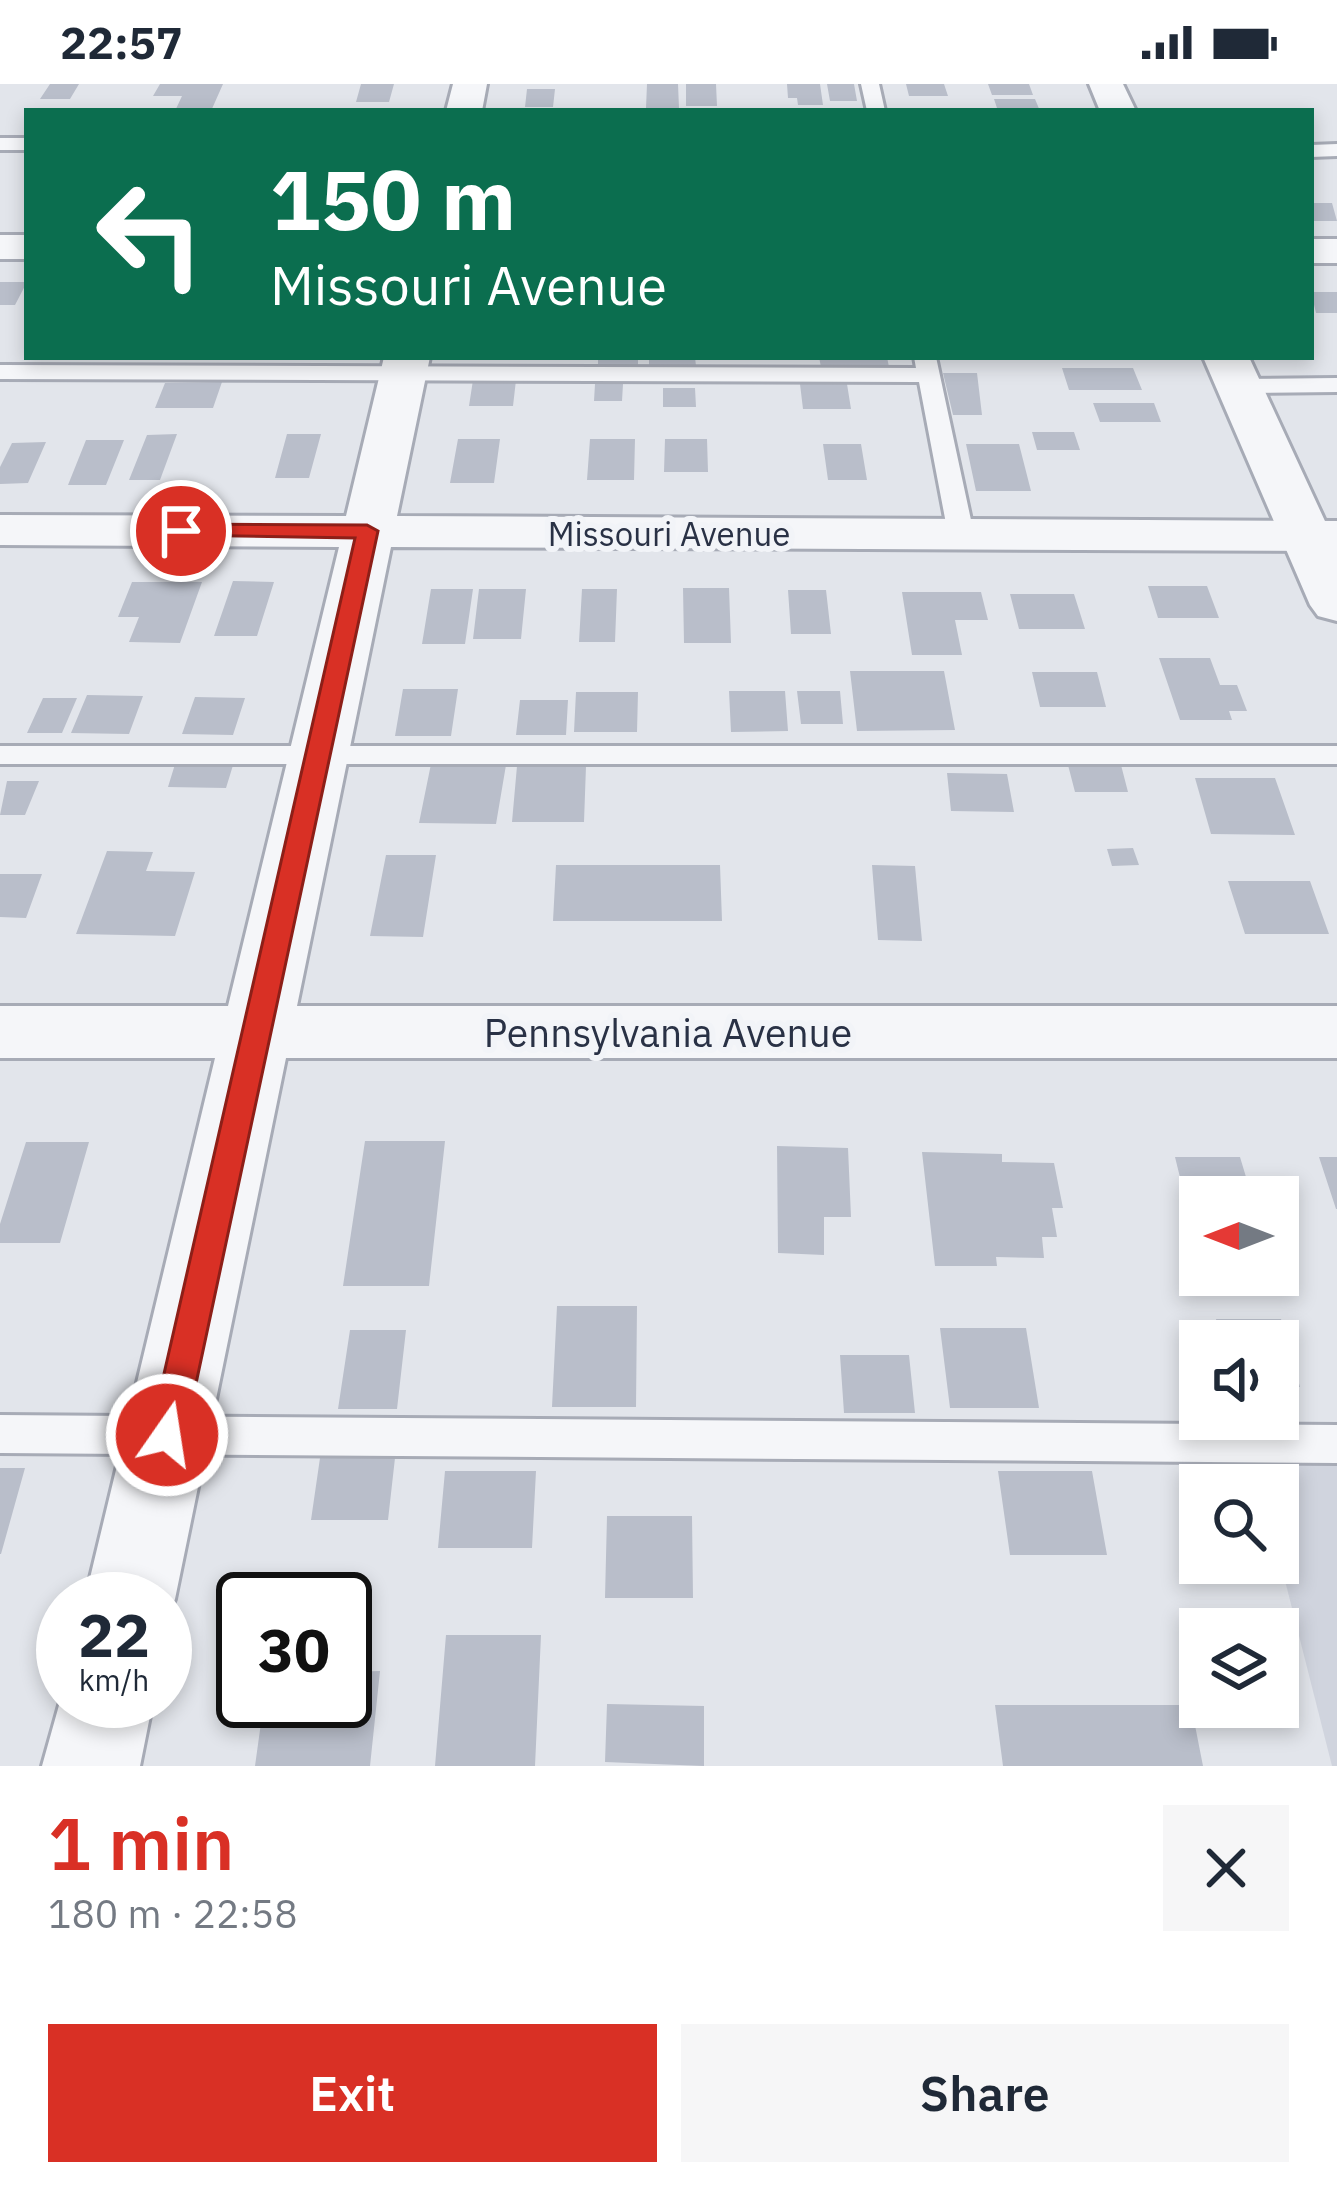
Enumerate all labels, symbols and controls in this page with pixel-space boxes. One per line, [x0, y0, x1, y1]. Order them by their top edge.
text: 22:57 [60, 13, 183, 71]
text: 150 m [270, 144, 516, 253]
icon: left [72, 156, 228, 312]
text: Missouri Avenue [270, 250, 667, 320]
pin [130, 480, 232, 582]
icon: arrive [148, 498, 214, 564]
street label: Missouri Avenue [548, 512, 790, 555]
street label: Pennsylvania Avenue [484, 1007, 852, 1058]
north arrow [1179, 1176, 1299, 1296]
map controls [1179, 1176, 1299, 1728]
button: sound [1179, 1320, 1299, 1440]
position arrow [104, 1372, 230, 1498]
button: search [1179, 1464, 1299, 1584]
speed limit sign: 30 [216, 1572, 372, 1728]
text: 22 [78, 1595, 150, 1674]
button: layers [1179, 1608, 1299, 1728]
text: km/h [79, 1660, 149, 1699]
text: 1 min [48, 1796, 234, 1890]
button: close [1163, 1805, 1289, 1931]
text: 180 m · 22:58 [48, 1888, 298, 1939]
button: Exit [48, 2024, 657, 2162]
button: Share [681, 2024, 1289, 2162]

